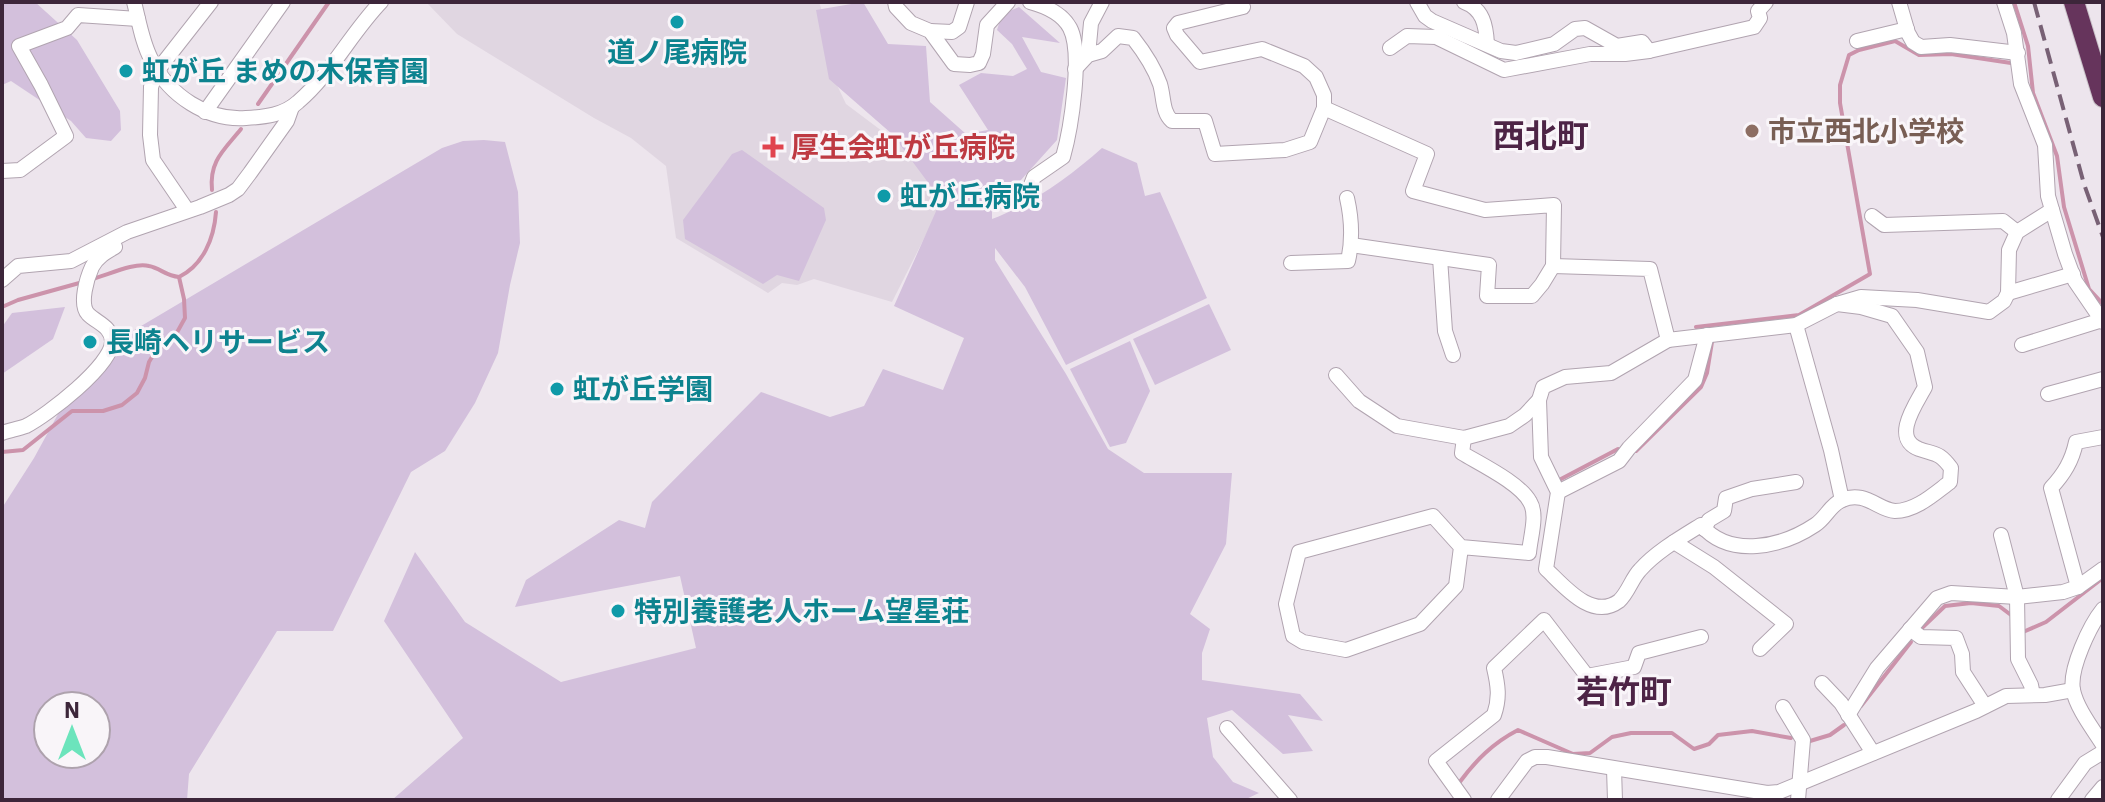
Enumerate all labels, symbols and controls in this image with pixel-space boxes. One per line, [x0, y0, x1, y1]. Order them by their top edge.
marker: 道ノ尾病院 [668, 13, 686, 31]
place label: 道ノ尾病院 [607, 33, 747, 70]
place label: 虹が丘 まめの木保育園 [142, 52, 429, 89]
marker: 虹が丘 まめの木保育園 [117, 62, 135, 80]
place label: 市立西北小学校 [1768, 112, 1964, 149]
district label: 西北町 [1493, 114, 1589, 156]
marker: 市立西北小学校 [1743, 122, 1761, 140]
place label: 厚生会虹が丘病院 [791, 128, 1015, 165]
marker: 厚生会虹が丘病院 [762, 136, 784, 158]
place label: 虹が丘病院 [900, 177, 1040, 214]
marker: 虹が丘病院 [875, 187, 893, 205]
place label: 長崎ヘリサービス [106, 323, 330, 360]
marker: 長崎ヘリサービス [81, 333, 99, 351]
place label: 虹が丘学園 [573, 370, 713, 407]
marker: 虹が丘学園 [548, 380, 566, 398]
place label: 特別養護老人ホーム望星荘 [634, 592, 969, 629]
marker: 特別養護老人ホーム望星荘 [609, 602, 627, 620]
district label: 若竹町 [1576, 670, 1672, 712]
north arrow [32, 690, 112, 770]
text: N [64, 695, 80, 724]

